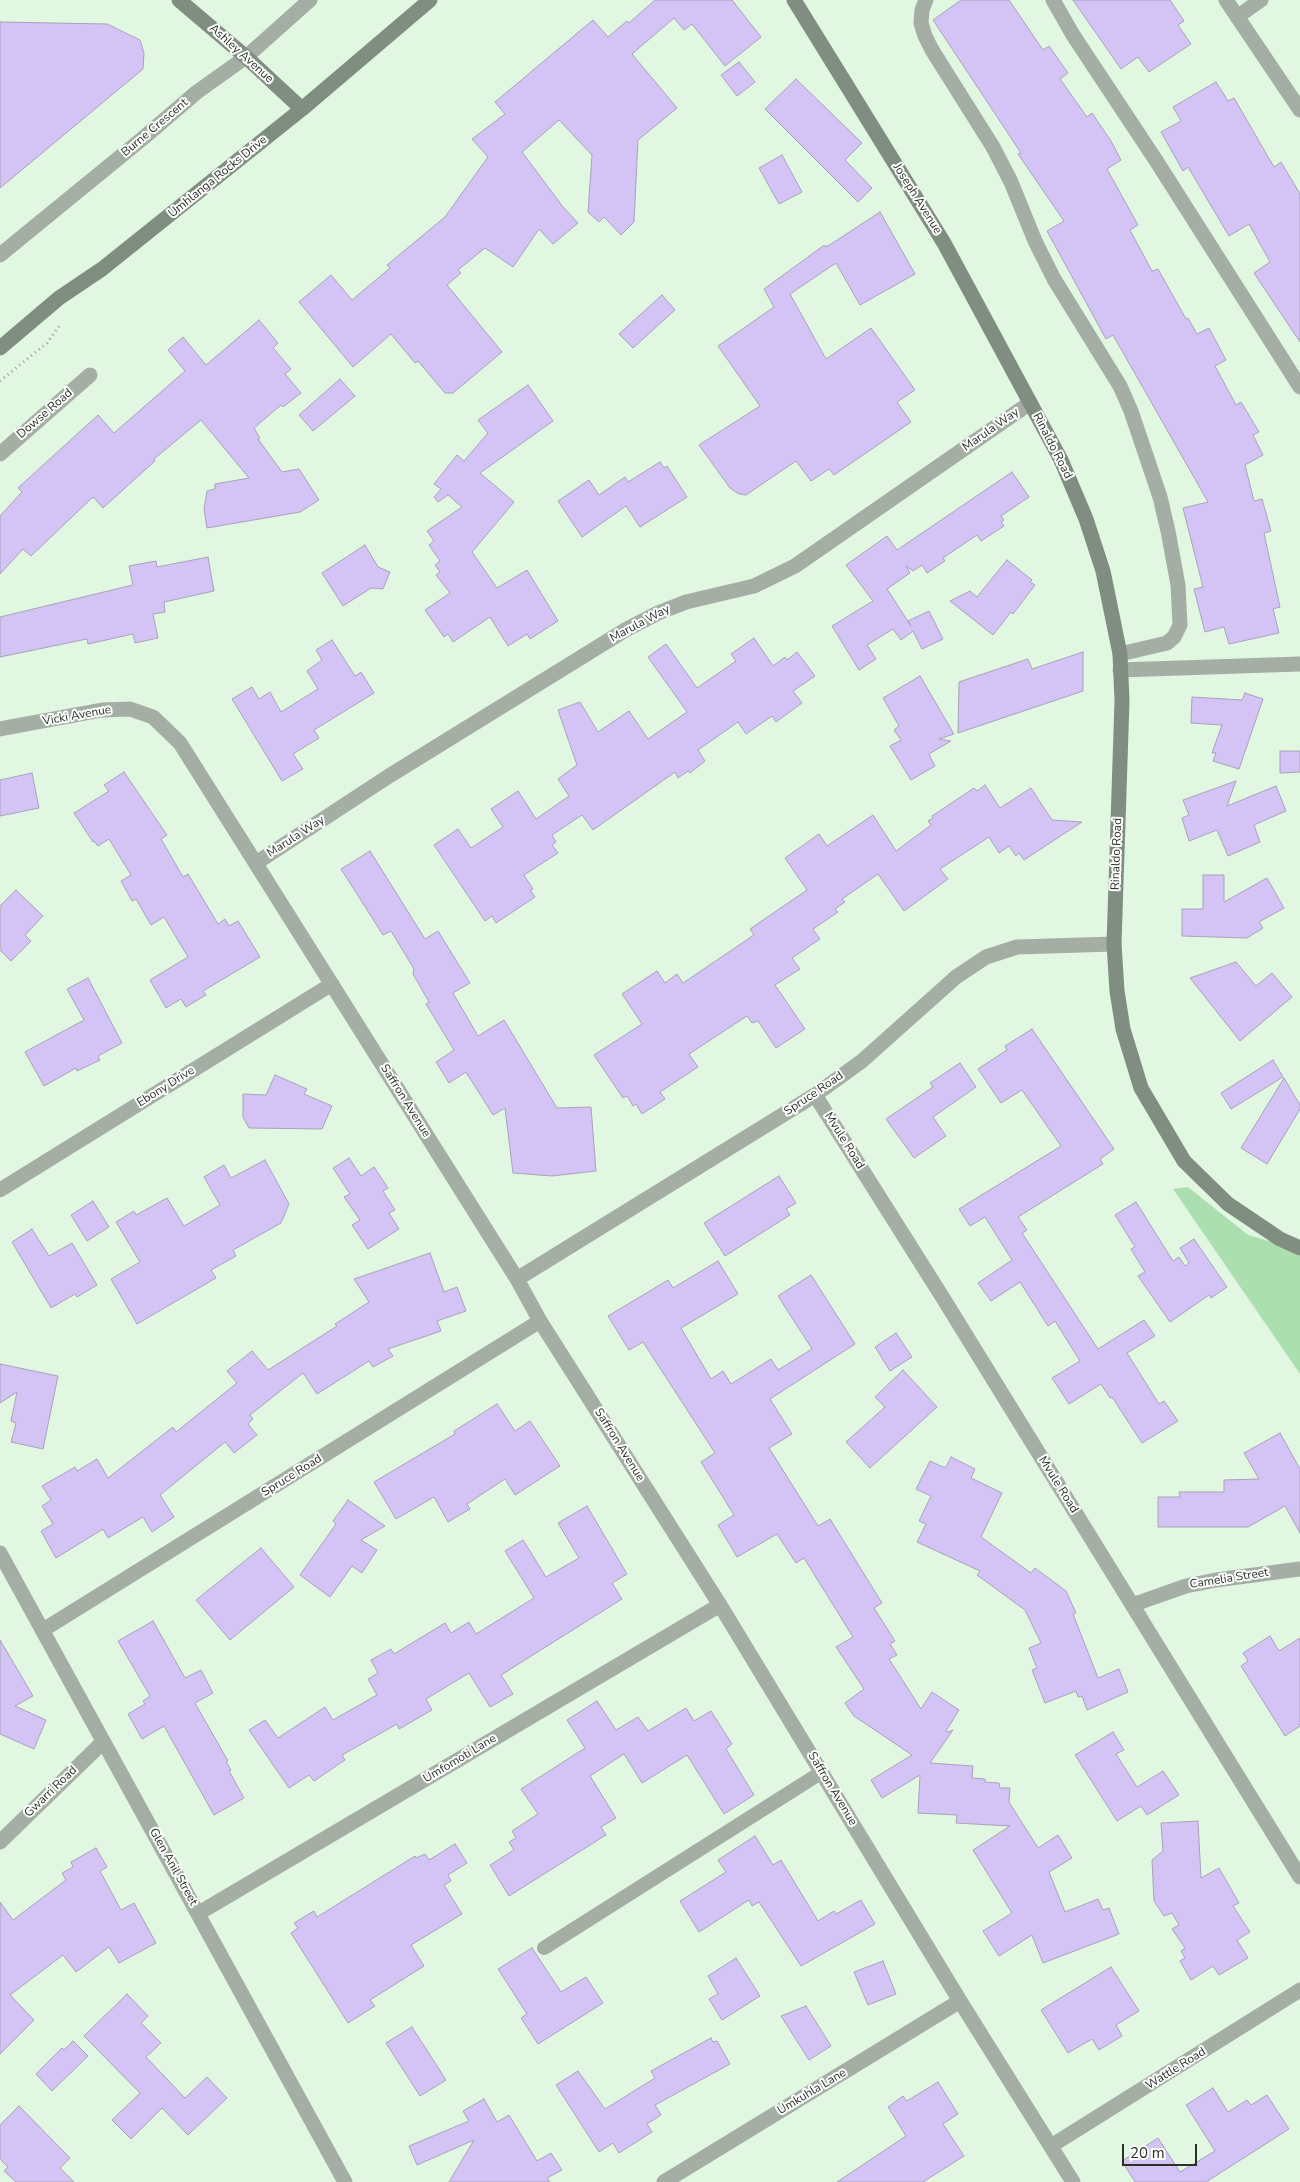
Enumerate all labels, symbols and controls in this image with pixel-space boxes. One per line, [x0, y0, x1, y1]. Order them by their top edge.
street label: Ashley Avenue [206, 21, 276, 87]
street label: Burne Crescent [119, 96, 191, 160]
street label: Umhlanga Rocks Drive [166, 133, 270, 221]
street label: Joseph Avenue [890, 161, 944, 237]
street label: Dowse Road [14, 386, 76, 442]
street label: Marula Way [960, 405, 1022, 455]
street label: Rinaldo Road [1029, 411, 1075, 481]
street label: Marula Way [608, 602, 672, 646]
street label: Vicki Avenue [42, 703, 112, 729]
street label: Marula Way [265, 813, 327, 861]
street label: Rinaldo Road [1109, 818, 1125, 890]
street label: Saffron Avenue [377, 1062, 433, 1140]
street label: Ebony Drive [135, 1064, 197, 1110]
street label: Spruce Road [782, 1069, 846, 1119]
street label: Mvule Road [821, 1110, 867, 1172]
street label: Saffron Avenue [591, 1406, 647, 1484]
street label: Spruce Road [259, 1452, 325, 1500]
street label: Mvule Road [1035, 1454, 1081, 1516]
street label: Camelia Street [1189, 1566, 1269, 1592]
street label: Umfomoti Lane [421, 1732, 499, 1786]
street label: Saffron Avenue [804, 1750, 860, 1828]
street label: Gwarri Road [22, 1763, 80, 1821]
street label: Glen Anil Street [146, 1826, 200, 1908]
street label: Wattle Road [1143, 2045, 1209, 2093]
street label: Umkuhla Lane [775, 2066, 849, 2118]
scale bar [1125, 2134, 1200, 2166]
text: 20 m [1130, 2143, 1165, 2163]

